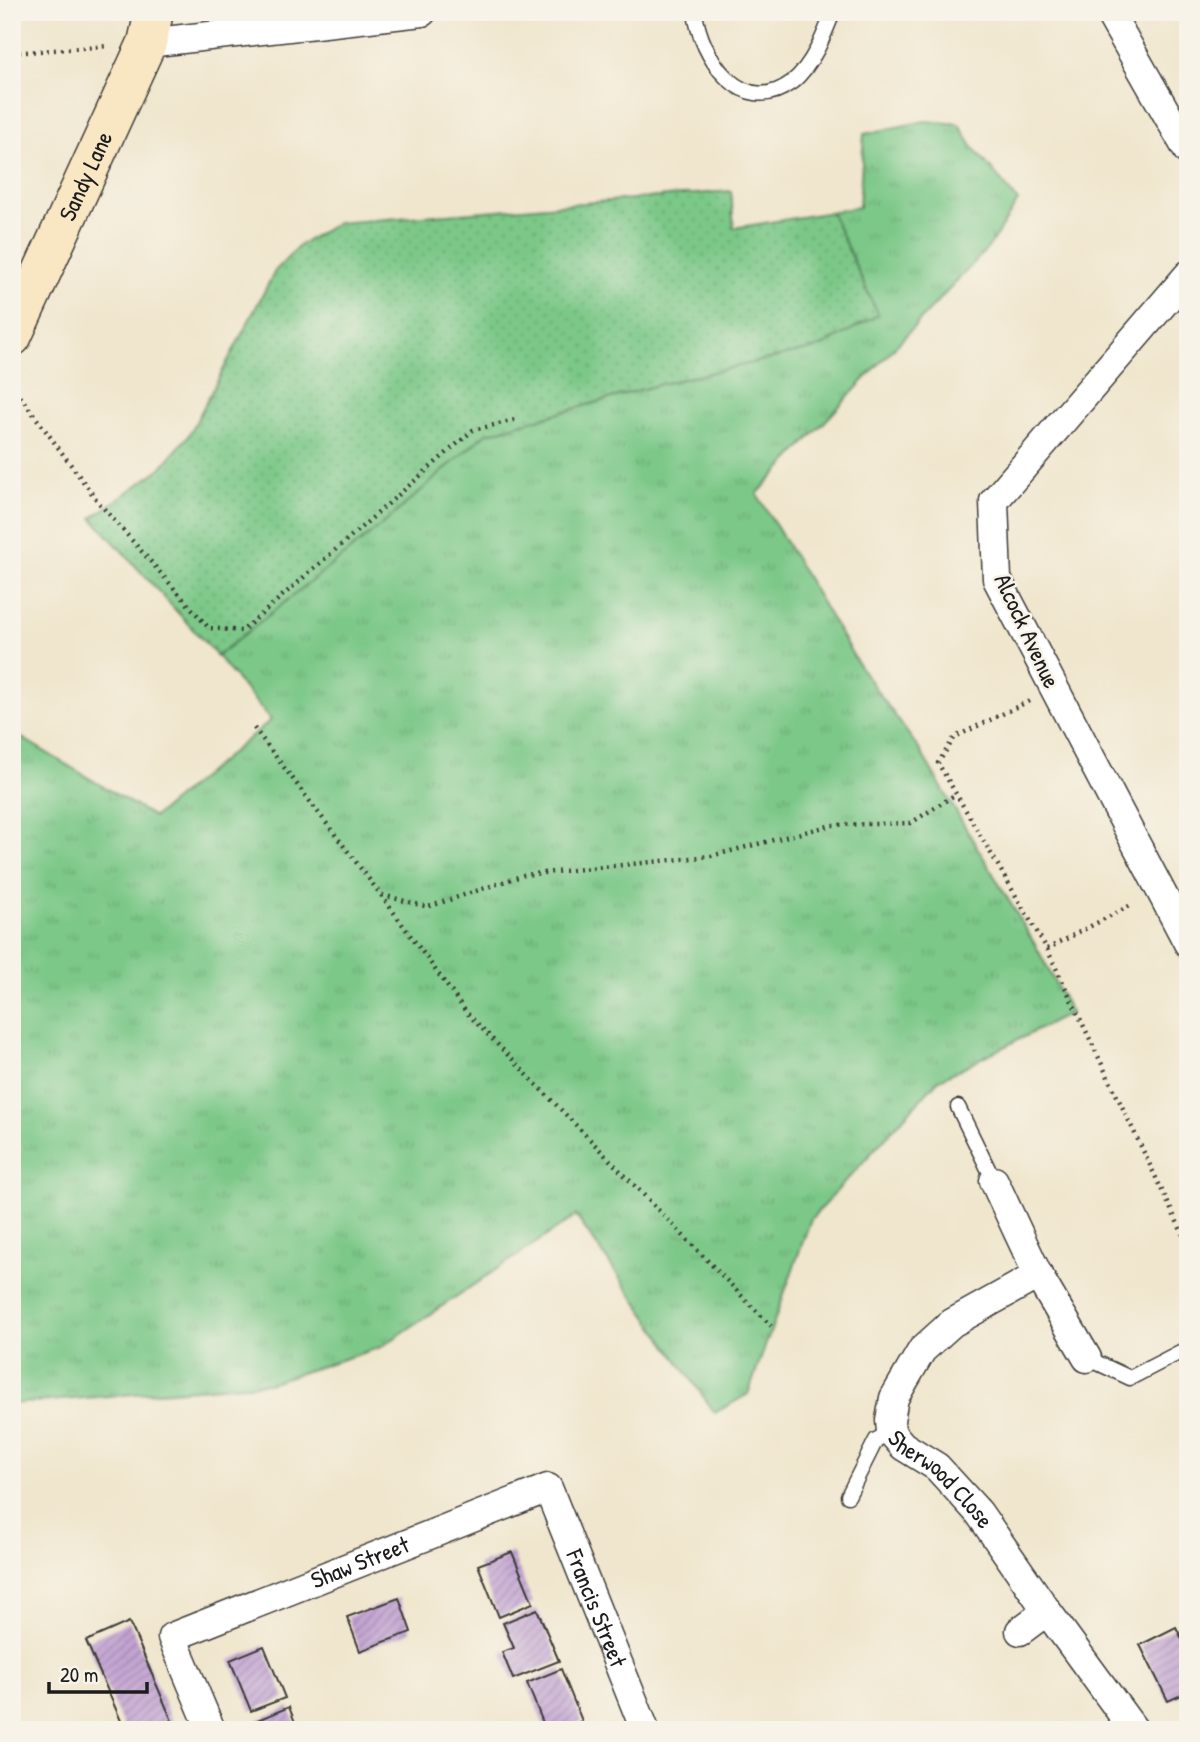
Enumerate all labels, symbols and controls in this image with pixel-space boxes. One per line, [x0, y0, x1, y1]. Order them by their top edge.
street label: Sandy Lane [51, 125, 120, 226]
street label: Alcock Avenue [987, 568, 1069, 693]
street label: Sherwood Close [881, 1423, 1002, 1534]
street label: Shaw Street [306, 1527, 414, 1595]
street label: Francis Street [559, 1544, 635, 1672]
scale bar [49, 1651, 147, 1695]
text: 20 m [60, 1660, 98, 1689]

